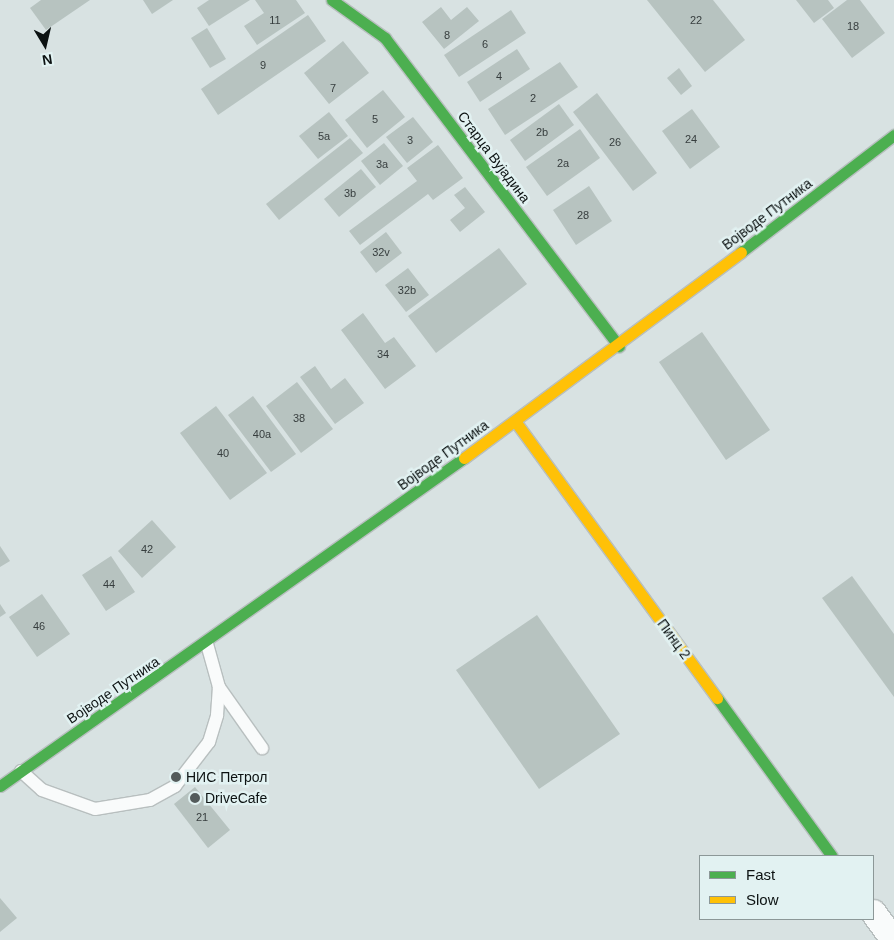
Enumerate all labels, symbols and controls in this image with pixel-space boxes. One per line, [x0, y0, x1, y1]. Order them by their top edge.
house number: 11 [269, 13, 281, 27]
house number: 22 [690, 13, 702, 27]
house number: 18 [847, 19, 859, 33]
north arrow [20, 20, 70, 70]
house number: 8 [444, 28, 450, 42]
house number: 6 [482, 37, 488, 51]
text: N [41, 51, 54, 69]
house number: 9 [260, 58, 266, 72]
house number: 4 [496, 69, 502, 83]
house number: 7 [330, 81, 336, 95]
house number: 2 [530, 91, 536, 105]
street label: Старца Вујадина [454, 108, 534, 206]
house number: 5 [372, 112, 378, 126]
house number: 2b [536, 125, 548, 139]
house number: 5a [318, 129, 330, 143]
house number: 24 [685, 132, 697, 146]
house number: 3 [407, 133, 413, 147]
house number: 26 [609, 135, 621, 149]
house number: 2a [557, 156, 569, 170]
house number: 3a [376, 157, 388, 171]
street label: Војводе Путника [719, 175, 815, 253]
house number: 3b [344, 186, 356, 200]
house number: 28 [577, 208, 589, 222]
house number: 32v [372, 245, 390, 259]
house number: 32b [398, 283, 416, 297]
house number: 34 [377, 347, 389, 361]
house number: 38 [293, 411, 305, 425]
street label: Војводе Путника [394, 416, 492, 494]
house number: 40a [253, 427, 271, 441]
house number: 40 [217, 446, 229, 460]
house number: 42 [141, 542, 153, 556]
house number: 44 [103, 577, 115, 591]
street label: Пинц 2 [654, 616, 694, 662]
house number: 46 [33, 619, 45, 633]
street label: Војводе Путника [64, 653, 162, 727]
place label: НИС Петрол [186, 769, 267, 785]
marker: НИС Петрол [170, 771, 182, 783]
place label: DriveCafe [205, 790, 267, 806]
marker: DriveCafe [189, 792, 201, 804]
house number: 21 [196, 810, 208, 824]
legend [699, 855, 874, 920]
text: Fast [746, 866, 775, 883]
text: Slow [746, 891, 779, 908]

